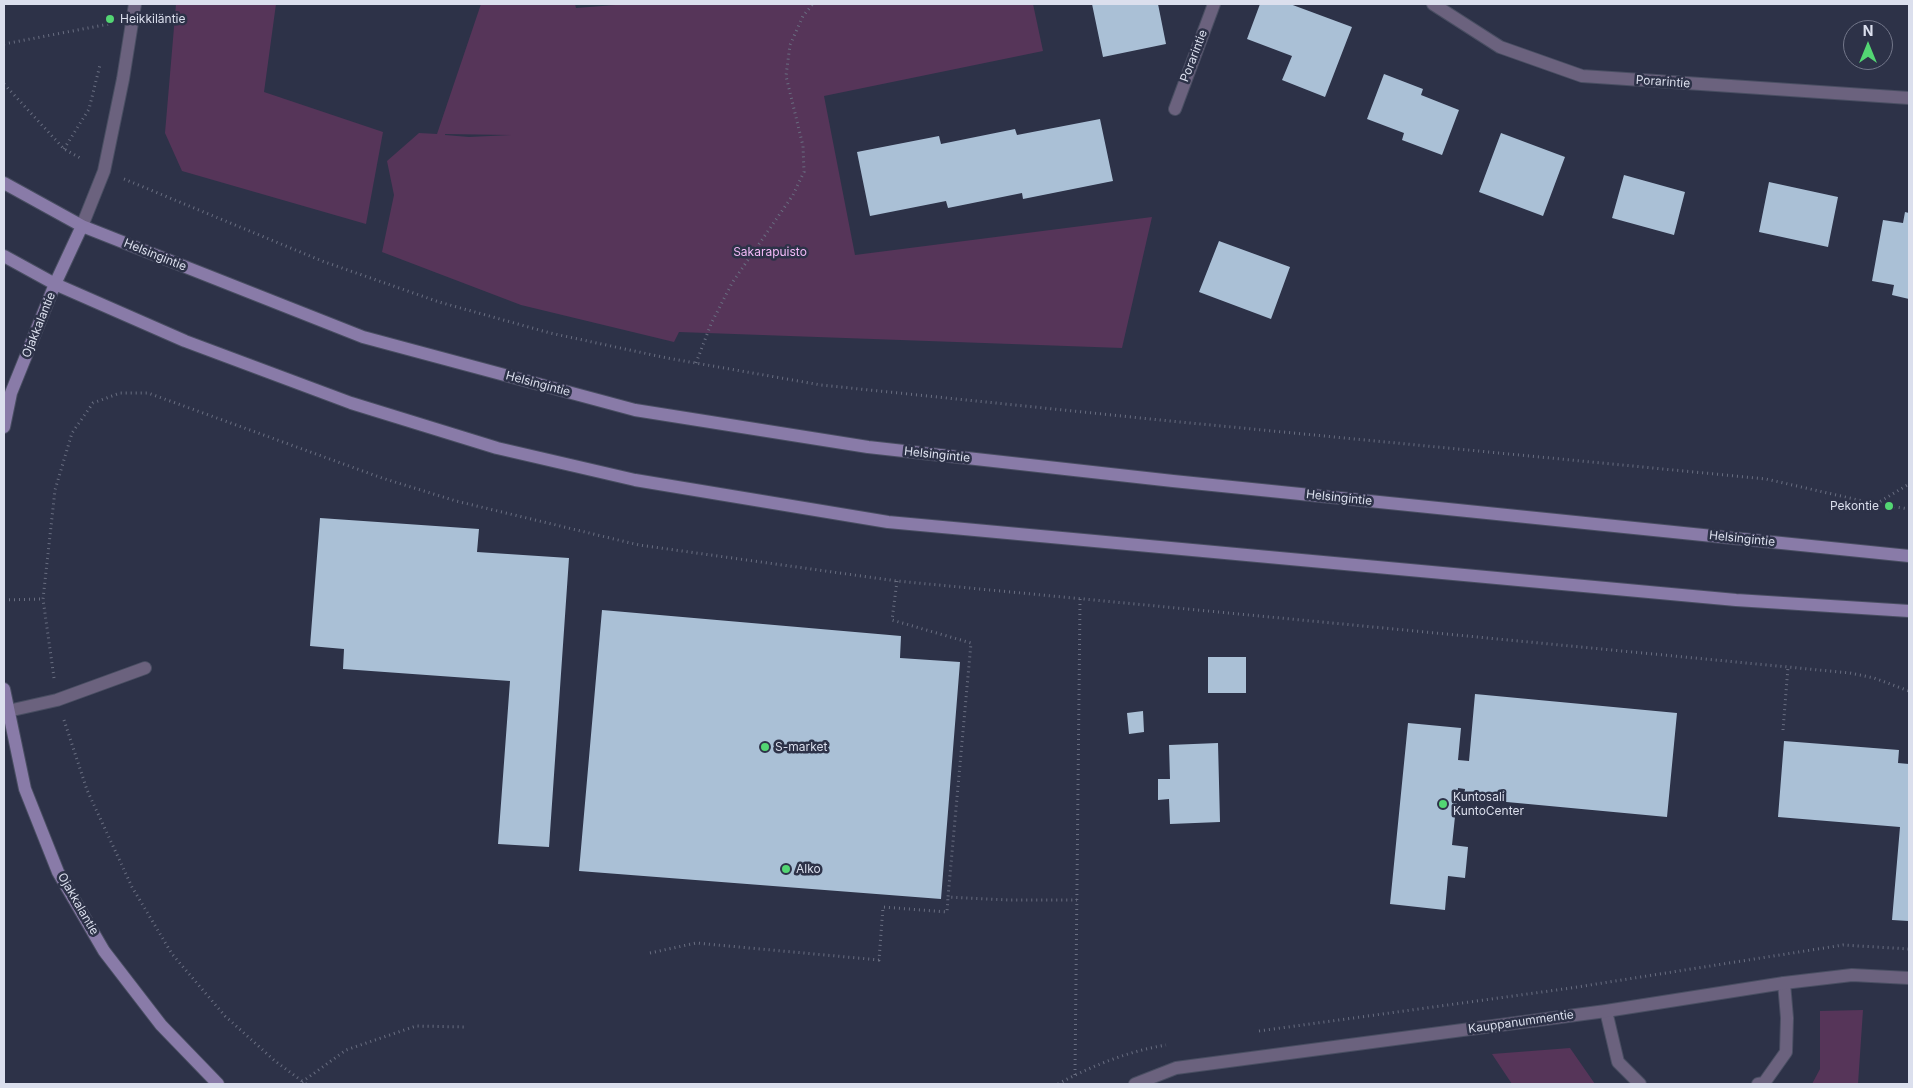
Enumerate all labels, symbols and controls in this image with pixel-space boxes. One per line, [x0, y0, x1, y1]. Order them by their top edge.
place label: Heikkiläntie [120, 12, 185, 26]
marker: Heikkiläntie [104, 13, 116, 25]
north arrow [1843, 20, 1893, 70]
text: N [1863, 22, 1873, 39]
street label: Porarintie [1177, 28, 1211, 84]
street label: Porarintie [1635, 73, 1691, 91]
street label: Helsingintie [122, 236, 188, 274]
park label: Sakarapuisto [733, 245, 807, 259]
street label: Ojakkalantie [19, 290, 59, 360]
street label: Helsingintie [504, 368, 572, 400]
street label: Helsingintie [903, 444, 971, 466]
street label: Helsingintie [1305, 487, 1373, 509]
place label: Pekontie [1830, 499, 1879, 513]
marker: Pekontie [1883, 500, 1895, 512]
street label: Helsingintie [1708, 528, 1776, 550]
place label: S-market [775, 740, 827, 754]
marker: S-market [759, 741, 771, 753]
place label: Kuntosali KuntoCenter [1453, 790, 1524, 818]
marker: Kuntosali KuntoCenter [1437, 798, 1449, 810]
place label: Alko [796, 862, 821, 876]
marker: Alko [780, 863, 792, 875]
street label: Ojakkalantie [54, 870, 102, 938]
street label: Kauppanummentie [1467, 1007, 1575, 1037]

